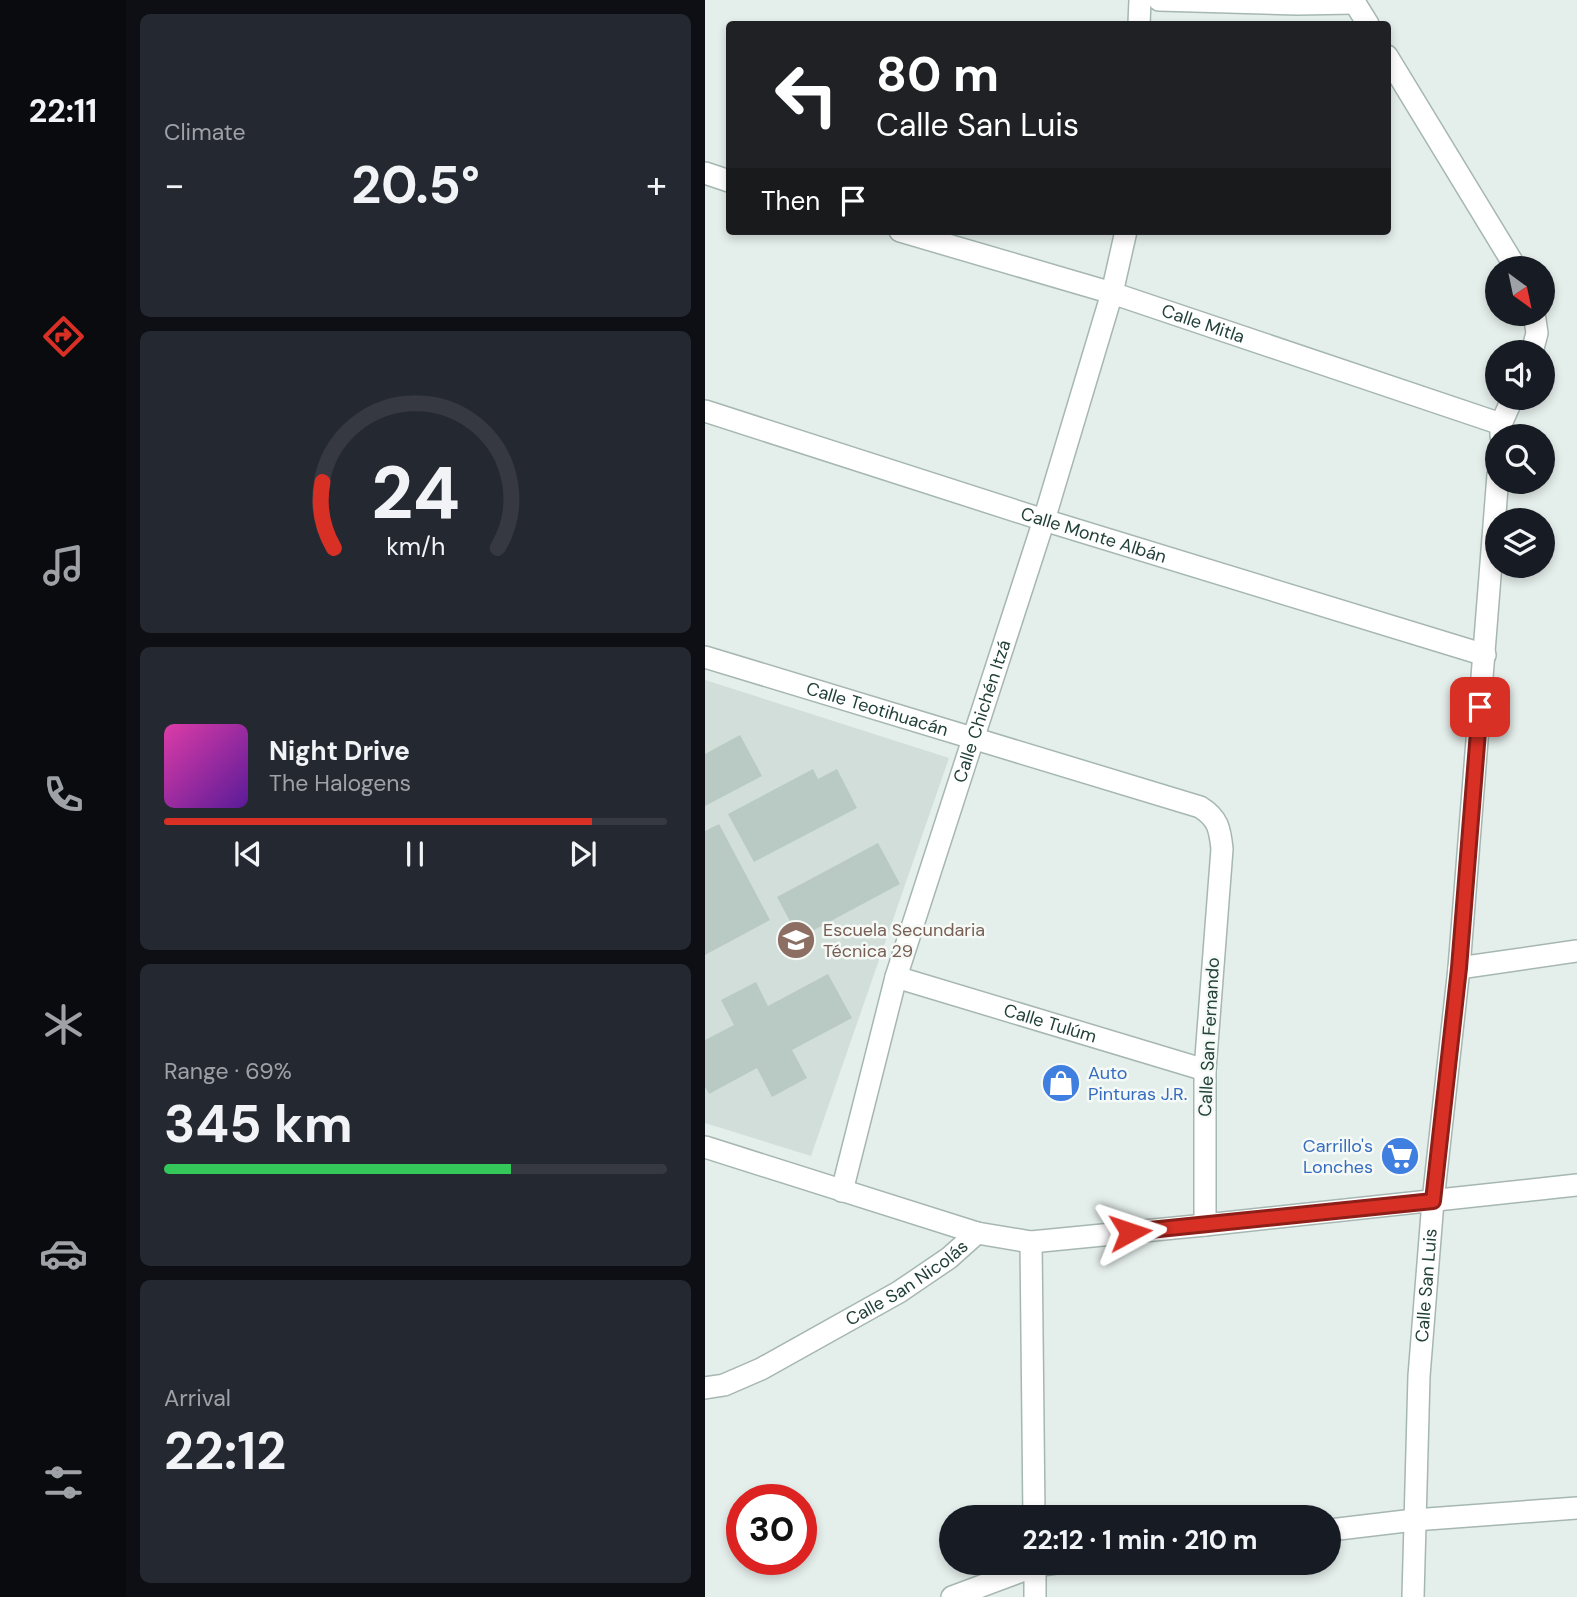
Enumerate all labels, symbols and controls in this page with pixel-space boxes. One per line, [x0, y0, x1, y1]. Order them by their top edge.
text: 80 m [876, 42, 999, 106]
icon: left [761, 49, 852, 140]
text: 22:11 [29, 90, 97, 132]
text: Calle San Luis [876, 104, 1079, 146]
text: Climate [164, 117, 246, 147]
text: 20.5° [351, 151, 480, 219]
text: − [164, 160, 185, 210]
text: + [646, 160, 667, 210]
icon: arrive [834, 182, 872, 220]
text: Then [761, 184, 820, 218]
north arrow [1485, 256, 1555, 326]
map controls [1485, 256, 1555, 578]
street label: Calle Mitla [1158, 299, 1248, 349]
icon: directions [39, 312, 88, 361]
button: sound [1485, 340, 1555, 410]
button: search [1485, 424, 1555, 494]
text: 24 [371, 446, 460, 541]
street label: Calle Monte Albán [1018, 501, 1169, 569]
button: layers [1485, 508, 1555, 578]
text: km/h [386, 530, 445, 563]
icon: music [39, 541, 88, 590]
street label: Calle Chichén Itzá [948, 637, 1016, 786]
street label: Calle Teotihuacán [803, 676, 951, 742]
pin [1450, 677, 1510, 737]
icon: arrive [1461, 688, 1499, 726]
text: Night Drive [269, 734, 410, 768]
text: The Halogens [269, 768, 411, 798]
icon: phone [39, 770, 88, 819]
icon: previous [229, 835, 267, 873]
icon: pause [396, 835, 434, 873]
icon: next [564, 835, 602, 873]
place label: Escuela Secundaria Técnica 29 [823, 918, 985, 963]
school or university icon: Escuela Secundaria Técnica 29 [775, 919, 817, 961]
street label: Calle San Fernando [1193, 957, 1225, 1117]
street label: Calle Tulúm [1001, 998, 1099, 1049]
icon: climate [39, 1000, 88, 1049]
text: Range · 69% [164, 1056, 292, 1086]
place label: Auto Pinturas J.R. [1088, 1061, 1187, 1106]
shop icon: Auto Pinturas J.R. [1040, 1062, 1082, 1104]
text: 345 km [164, 1090, 353, 1158]
place label: Carrillo's Lonches [1303, 1134, 1373, 1179]
supermarket icon: Carrillo's Lonches [1379, 1135, 1421, 1177]
position arrow [1093, 1195, 1167, 1269]
street label: Calle San Luis [1410, 1227, 1443, 1343]
icon: car [39, 1229, 88, 1278]
street label: Calle San Nicolás [841, 1234, 973, 1331]
text: Arrival [164, 1383, 231, 1413]
text: 22:12 [164, 1417, 286, 1485]
icon: filters [39, 1458, 88, 1507]
speed limit sign: 30 [726, 1484, 817, 1575]
text: 22:12 · 1 min · 210 m [1022, 1523, 1258, 1557]

